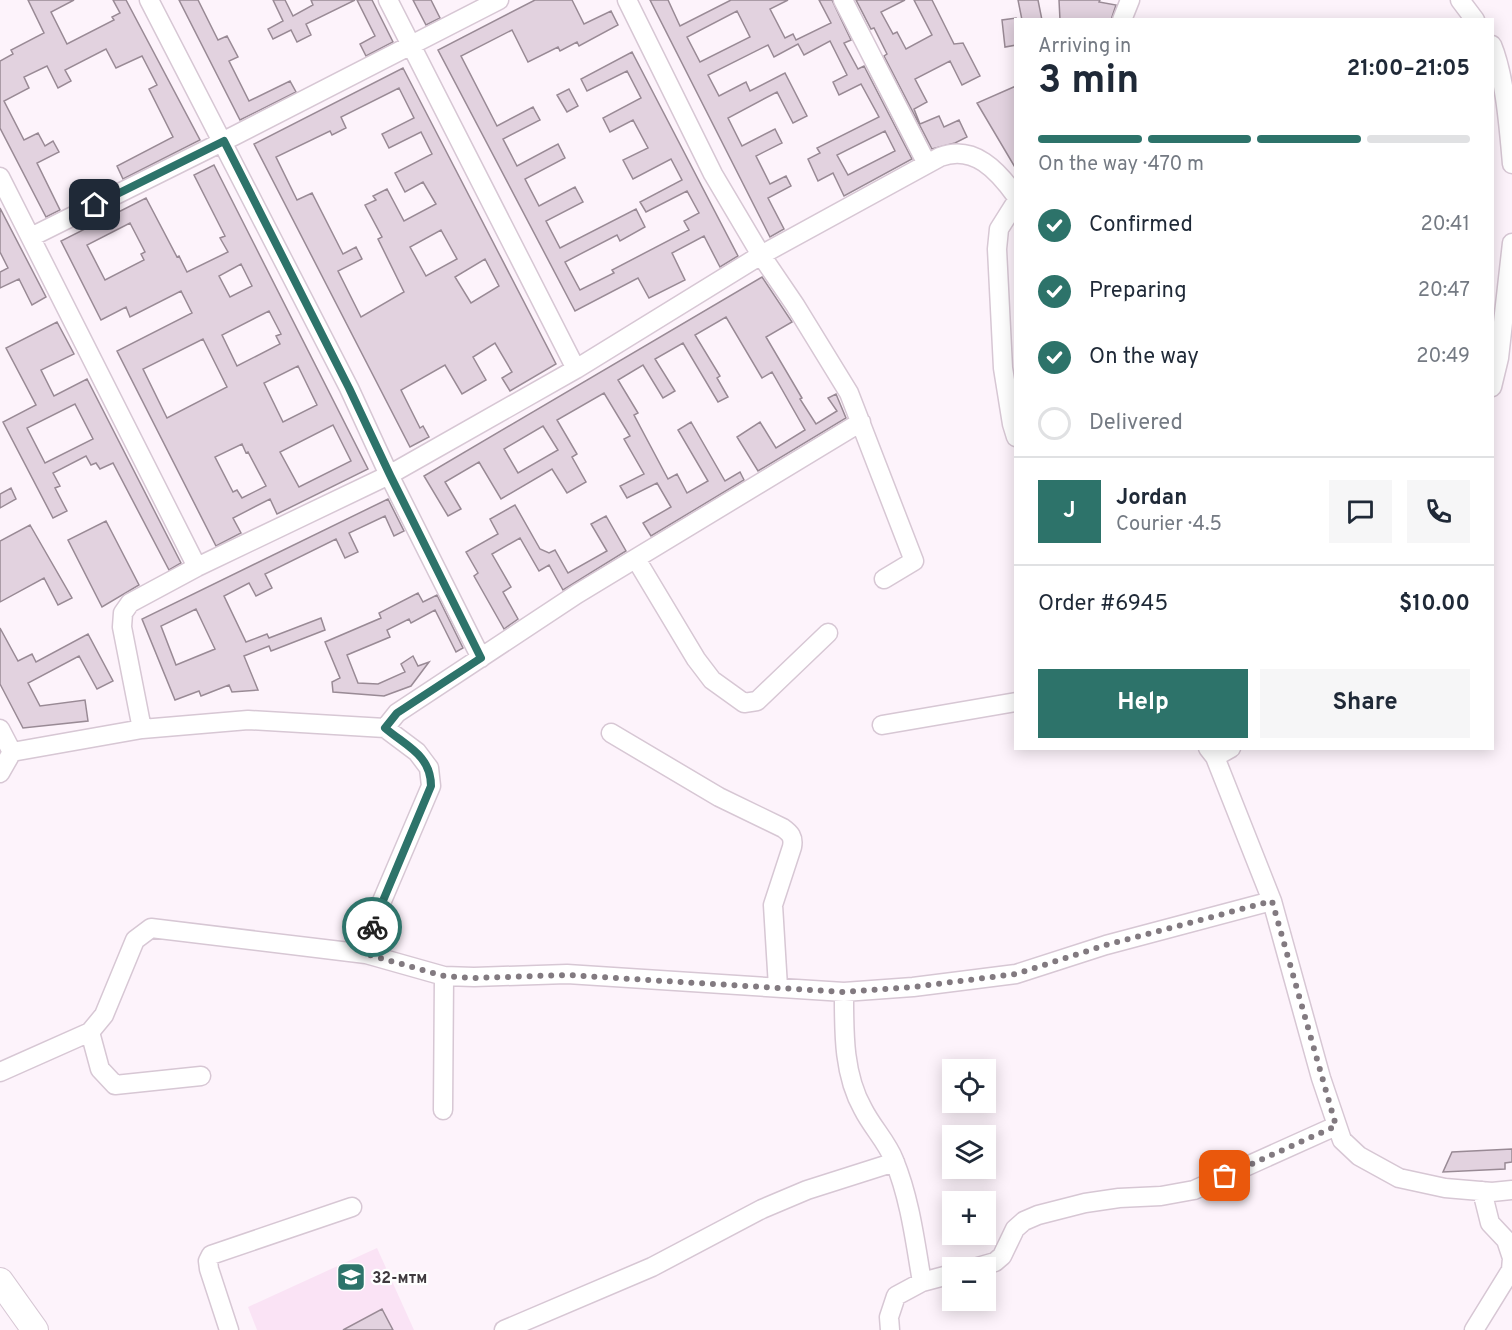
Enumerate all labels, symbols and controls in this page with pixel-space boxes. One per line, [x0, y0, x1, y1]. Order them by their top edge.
text: Arriving in [1038, 34, 1131, 60]
text: 21:00–21:05 [1347, 56, 1470, 83]
text: 3 min [1038, 58, 1139, 107]
text: On the way · 470 m [1038, 152, 1204, 178]
pin [69, 179, 120, 230]
icon: home [78, 188, 111, 221]
icon: check [1038, 209, 1071, 242]
text: Confirmed [1089, 212, 1193, 239]
text: 20:41 [1421, 212, 1470, 238]
icon: check [1038, 275, 1071, 308]
text: Preparing [1089, 278, 1187, 305]
text: 20:47 [1418, 278, 1470, 304]
icon: check [1038, 341, 1071, 374]
text: On the way [1089, 344, 1199, 371]
text: 20:49 [1416, 344, 1470, 370]
text: Delivered [1089, 410, 1183, 437]
button: chat [1329, 480, 1392, 543]
button: phone [1407, 480, 1470, 543]
text: Jordan [1116, 485, 1187, 512]
text: J [1063, 498, 1076, 525]
text: Courier · 4.5 [1116, 512, 1222, 538]
text: Order #6945 [1038, 591, 1168, 618]
text: $10.00 [1399, 591, 1470, 618]
button: Help [1038, 669, 1248, 738]
button: Share [1260, 669, 1470, 738]
courier [342, 897, 402, 957]
icon: bike [356, 911, 389, 944]
map controls [942, 1059, 996, 1311]
button: locate [942, 1059, 996, 1113]
button: layers [942, 1125, 996, 1179]
pin [1199, 1150, 1250, 1201]
icon: bag [1208, 1159, 1241, 1192]
button: + [942, 1191, 996, 1245]
button: − [942, 1257, 996, 1311]
school or university icon: 32-мтм [335, 1261, 367, 1293]
place label: 32-мтм [372, 1269, 427, 1289]

